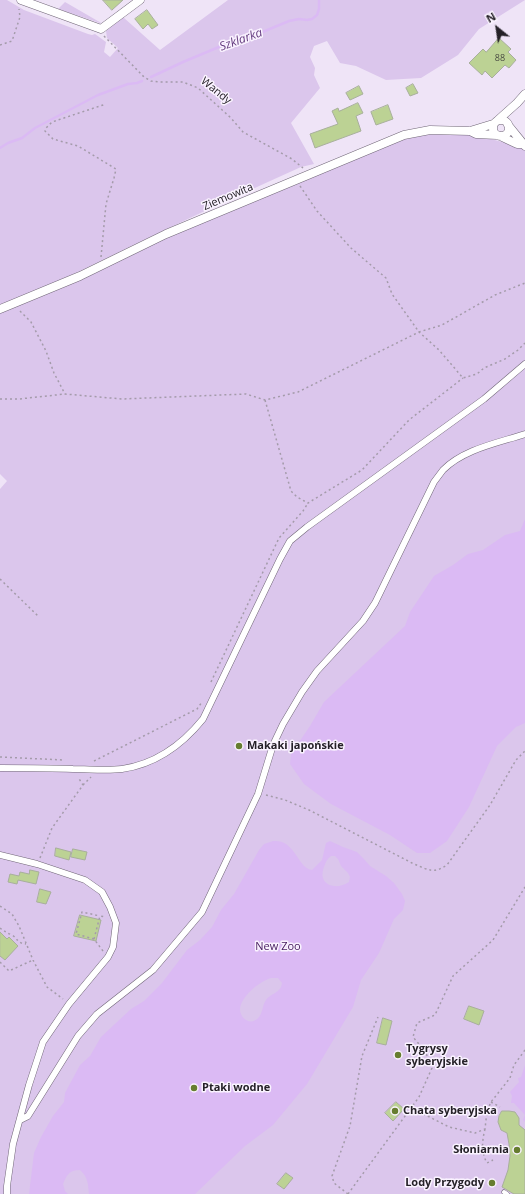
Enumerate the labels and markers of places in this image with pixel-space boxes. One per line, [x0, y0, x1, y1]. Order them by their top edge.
place label: Makaki japońskie [247, 739, 344, 753]
marker: Makaki japońskie [234, 741, 244, 751]
place label: Tygrysy syberyjskie [406, 1042, 468, 1068]
marker: Tygrysy syberyjskie [393, 1050, 403, 1060]
place label: Ptaki wodne [202, 1081, 270, 1095]
marker: Ptaki wodne [189, 1083, 199, 1093]
place label: Chata syberyjska [403, 1104, 497, 1118]
marker: Chata syberyjska [390, 1106, 400, 1116]
place label: Słoniarnia [453, 1143, 509, 1157]
marker: Słoniarnia [512, 1145, 522, 1155]
place label: Lody Przygody [405, 1176, 484, 1190]
marker: Lody Przygody [487, 1178, 497, 1188]

